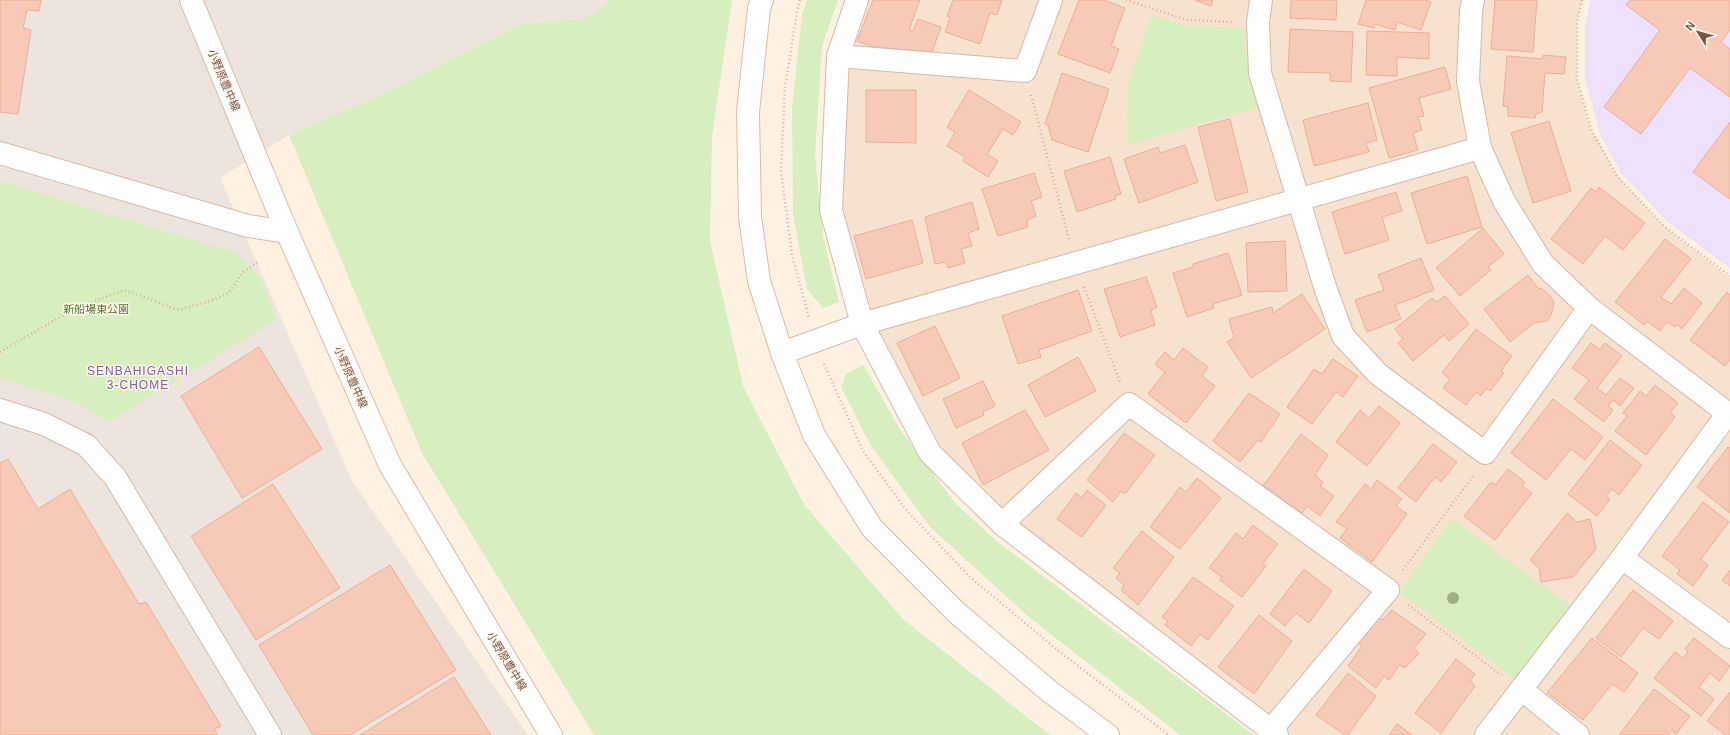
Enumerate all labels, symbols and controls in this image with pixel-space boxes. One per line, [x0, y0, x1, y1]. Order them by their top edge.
north arrow [1678, 12, 1718, 52]
text: N [1683, 19, 1697, 33]
street label: 小野原豊中線 [206, 47, 242, 113]
park label: 新船場東公園 [63, 303, 129, 315]
street label: 小野原豊中線 [332, 344, 370, 410]
district label: SENBAHIGASHI 3-CHOME [87, 364, 189, 392]
street label: 小野原豊中線 [485, 630, 529, 692]

